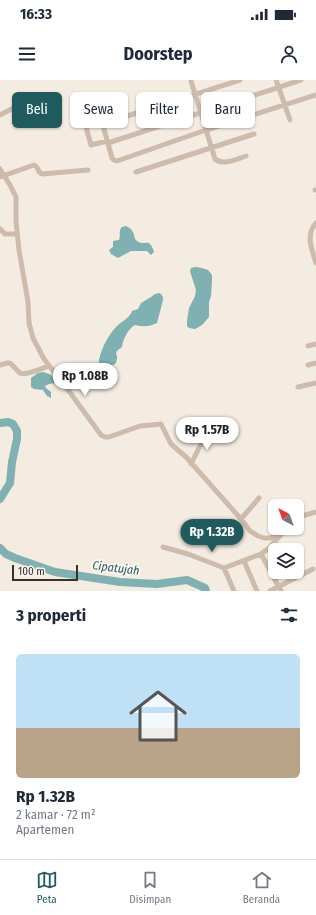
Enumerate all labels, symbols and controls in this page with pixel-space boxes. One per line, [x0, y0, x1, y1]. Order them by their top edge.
text: 16:33 [20, 5, 52, 23]
icon: menu [16, 43, 38, 65]
text: Doorstep [123, 43, 193, 65]
icon: person [278, 43, 300, 65]
chip: Beli [12, 92, 62, 128]
chip: Sewa [70, 92, 128, 128]
chip: Filter [136, 92, 193, 128]
chip: Baru [201, 92, 255, 128]
pin: Rp 1.08B [44, 363, 126, 397]
text: Rp 1.08B [62, 368, 108, 383]
pin: Rp 1.57B [166, 417, 248, 451]
text: Rp 1.57B [185, 422, 229, 437]
north arrow [268, 499, 304, 535]
map controls [268, 499, 304, 579]
pin: Rp 1.32B [171, 519, 253, 553]
text: Rp 1.32B [189, 524, 235, 539]
button: layers [268, 543, 304, 579]
water label: Cipatujah [92, 558, 140, 578]
scale bar [12, 563, 78, 582]
text: 100 m [18, 565, 45, 578]
icon: filters [278, 604, 300, 626]
text: 3 properti [16, 605, 86, 626]
icon: home [122, 680, 194, 752]
text: Rp 1.32B [16, 786, 75, 807]
text: 2 kamar · 72 m² [16, 807, 95, 822]
text: Apartemen [16, 822, 74, 837]
tab: Peta [36, 869, 58, 906]
tab: Disimpan [129, 869, 171, 906]
tab: Beranda [243, 869, 280, 906]

